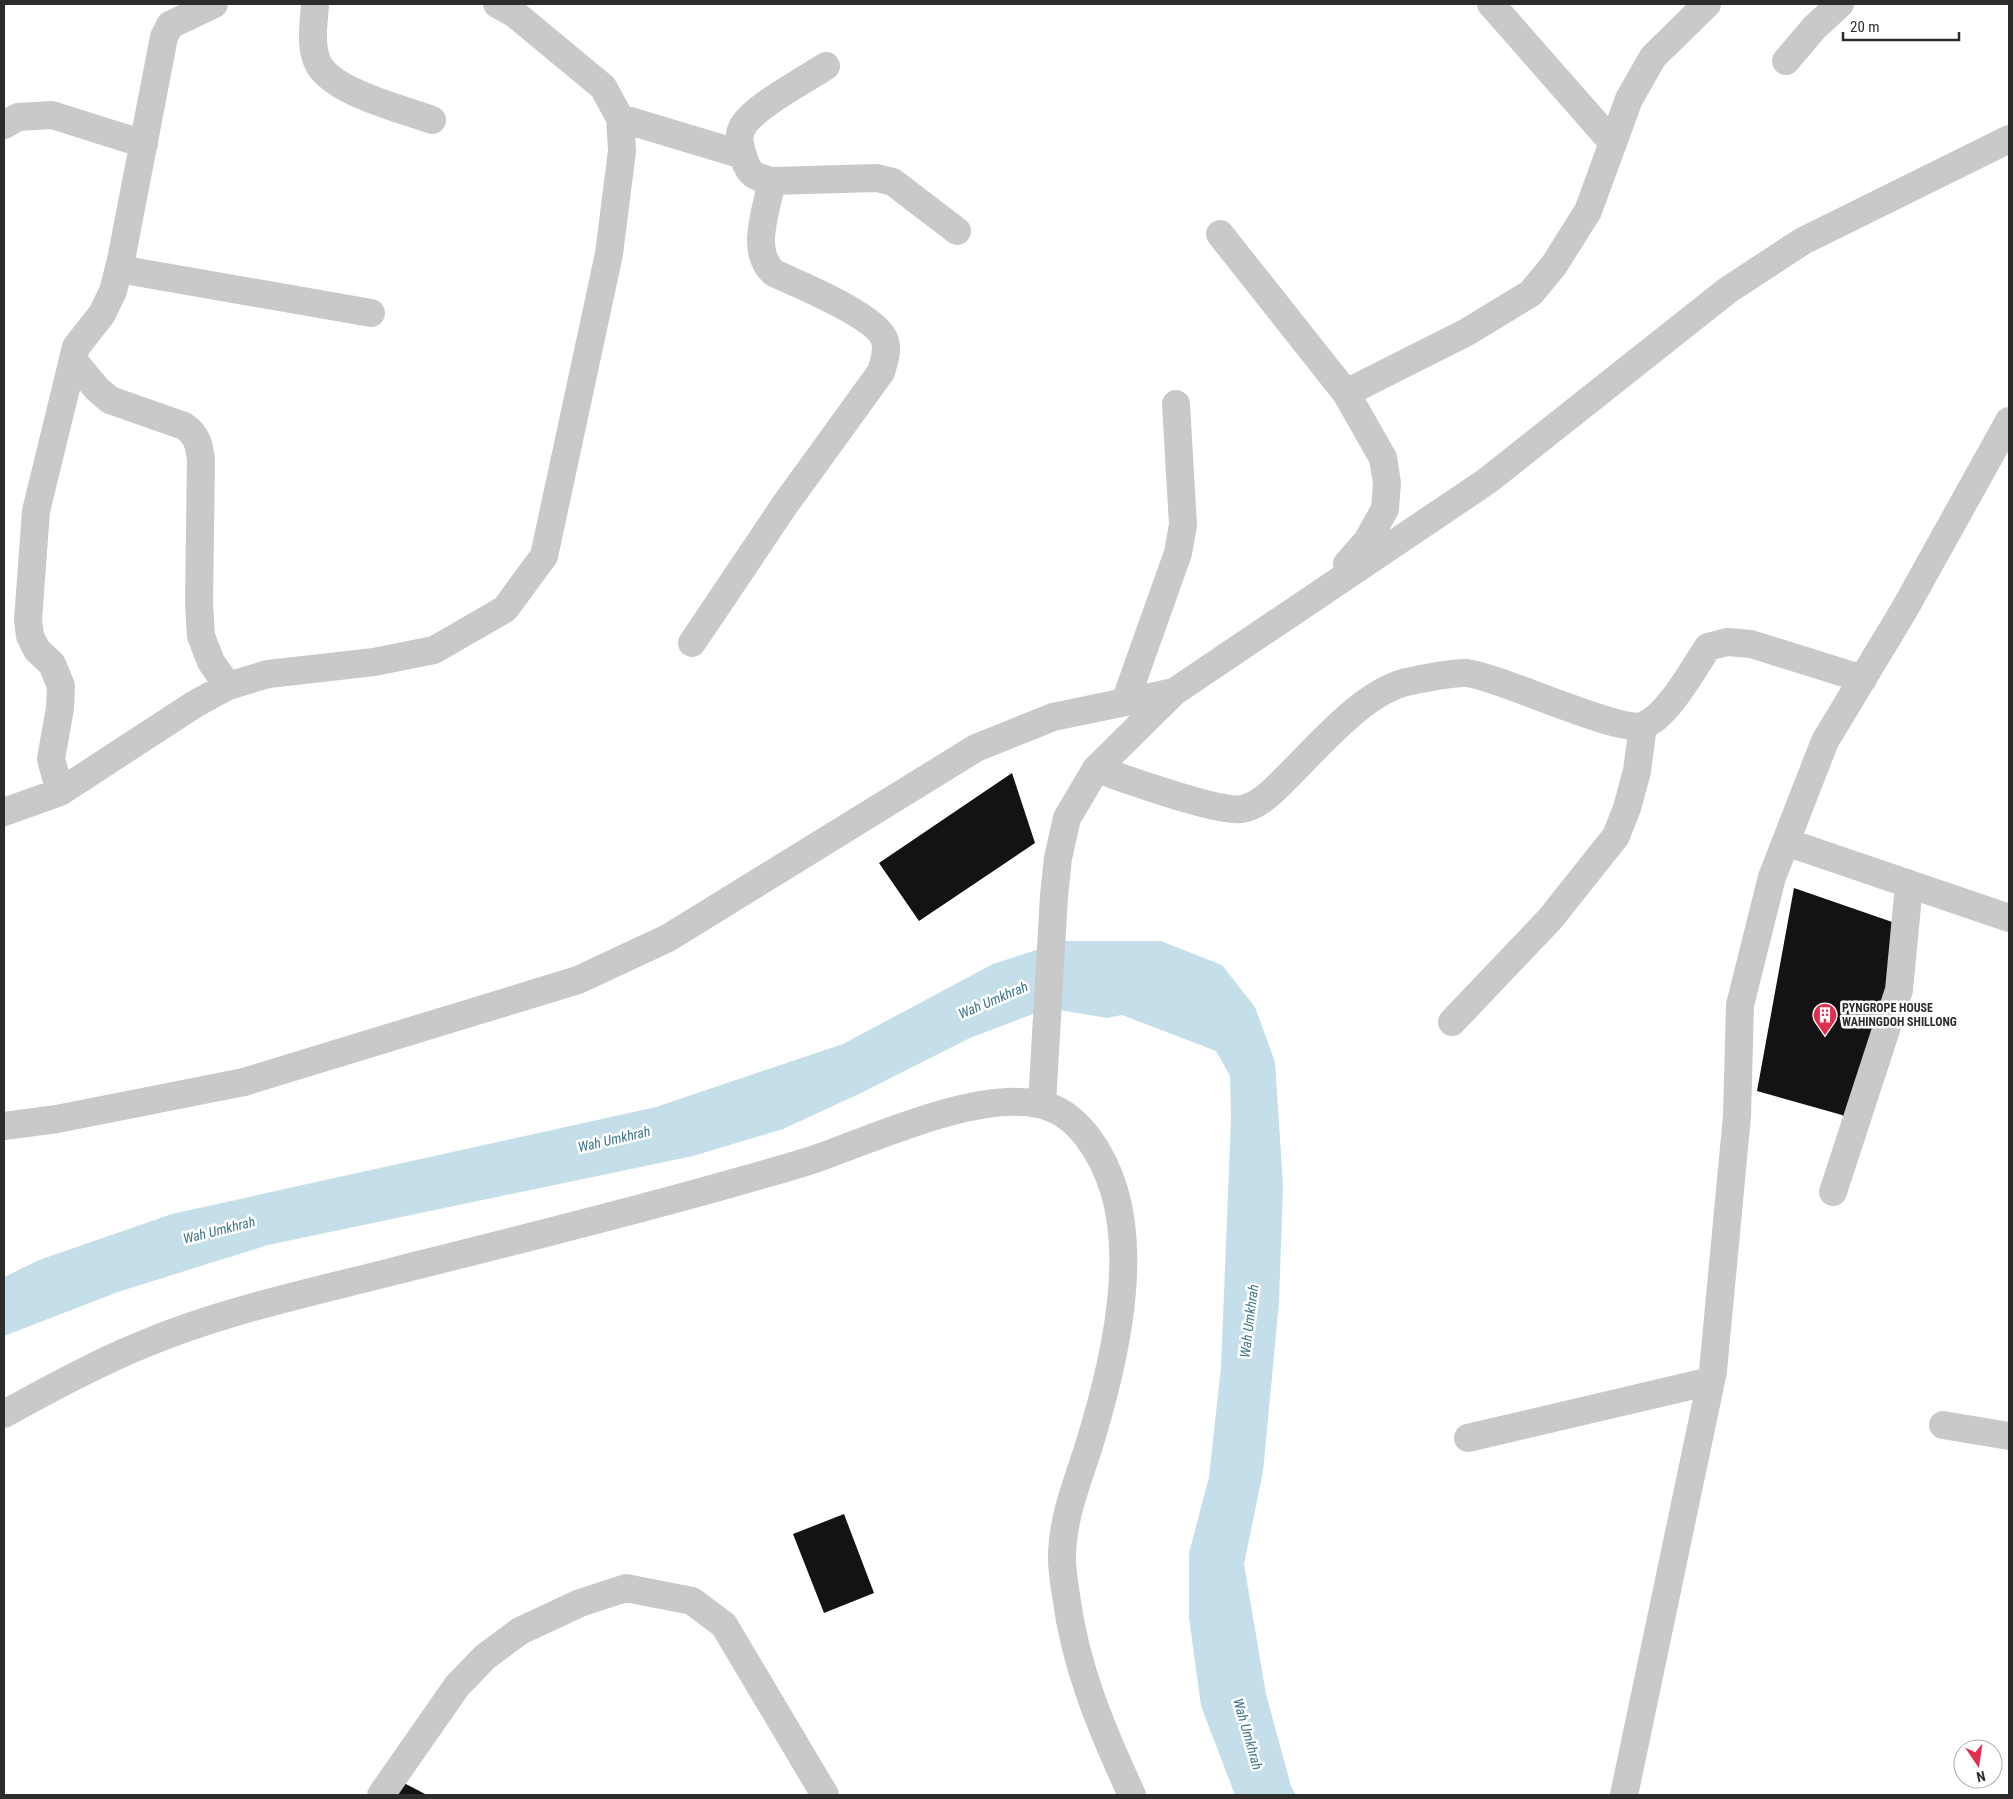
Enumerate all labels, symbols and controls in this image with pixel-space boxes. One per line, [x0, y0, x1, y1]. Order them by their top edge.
scale bar [1843, 10, 1959, 42]
text: 20 m [1850, 18, 1880, 36]
water label: Wah Umkhrah [956, 978, 1030, 1022]
place label: PYNGROPE HOUSE WAHINGDOH SHILLONG [1842, 1001, 1957, 1029]
building icon: PYNGROPE HOUSE WAHINGDOH SHILLONG [1812, 1002, 1838, 1036]
water label: Wah Umkhrah [576, 1123, 652, 1155]
water label: Wah Umkhrah [181, 1213, 257, 1247]
water label: Wah Umkhrah [1237, 1283, 1261, 1359]
water label: Wah Umkhrah [1230, 1696, 1266, 1772]
north arrow [1953, 1739, 2003, 1789]
text: N [1975, 1768, 1987, 1785]

